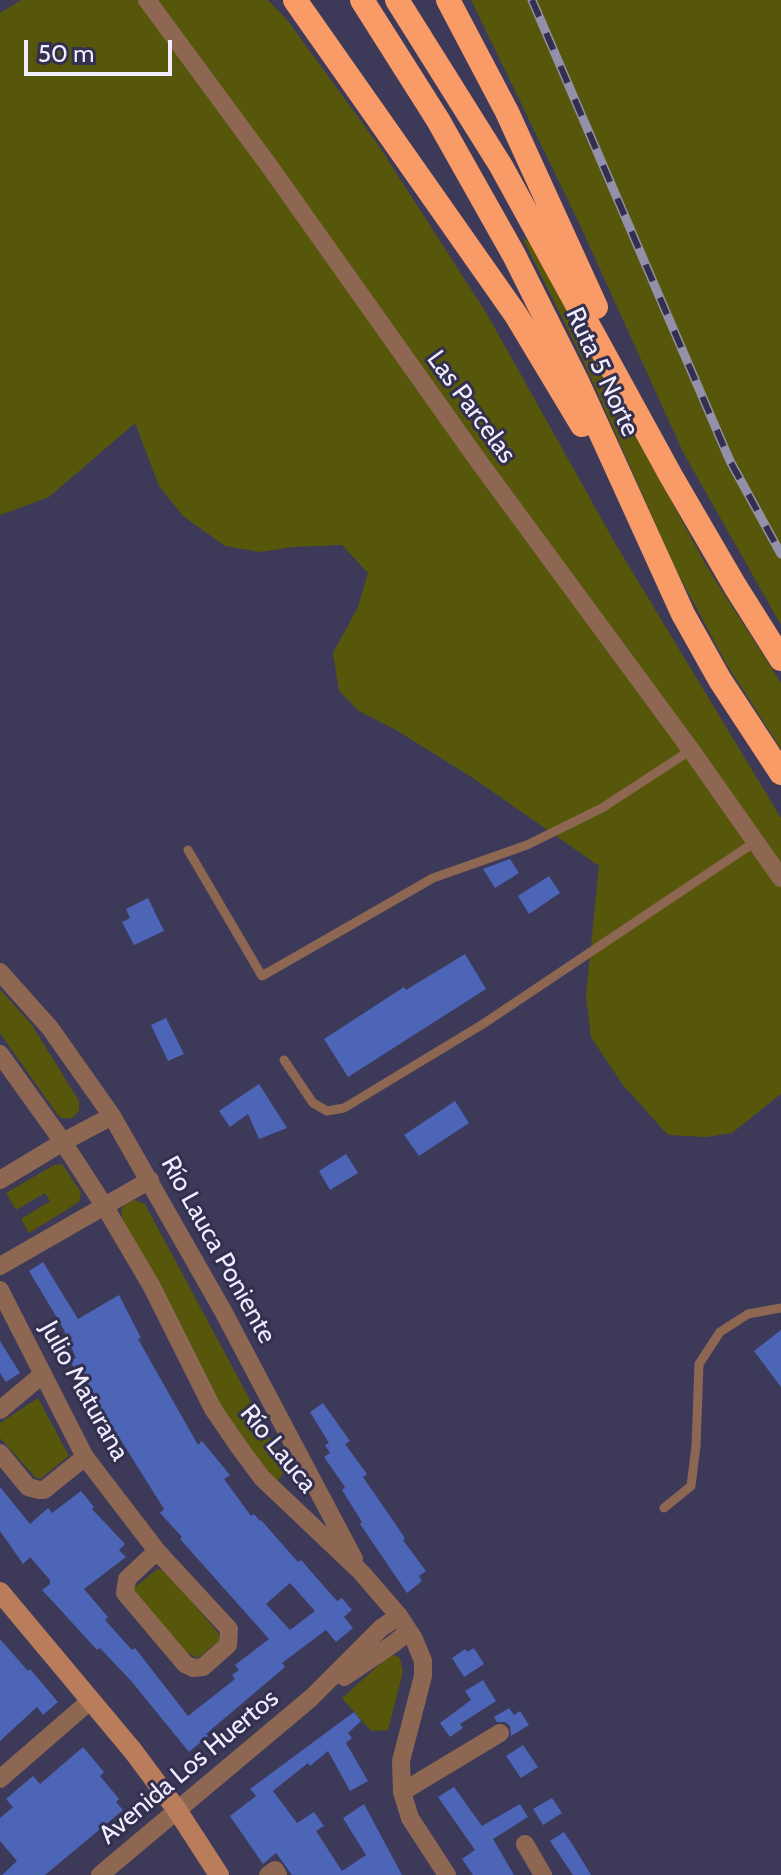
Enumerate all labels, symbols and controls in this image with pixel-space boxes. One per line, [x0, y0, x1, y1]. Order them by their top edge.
scale bar [28, 24, 176, 74]
text: 50 m [38, 39, 94, 68]
street label: Ruta 5 Norte [559, 303, 645, 441]
street label: Las Parcelas [420, 345, 522, 469]
street label: Río Lauca Poniente [154, 1151, 282, 1349]
street label: Julio Maturana [33, 1316, 135, 1466]
street label: Río Lauca [233, 1399, 323, 1499]
street label: Avenida Los Huertos [93, 1683, 285, 1851]

